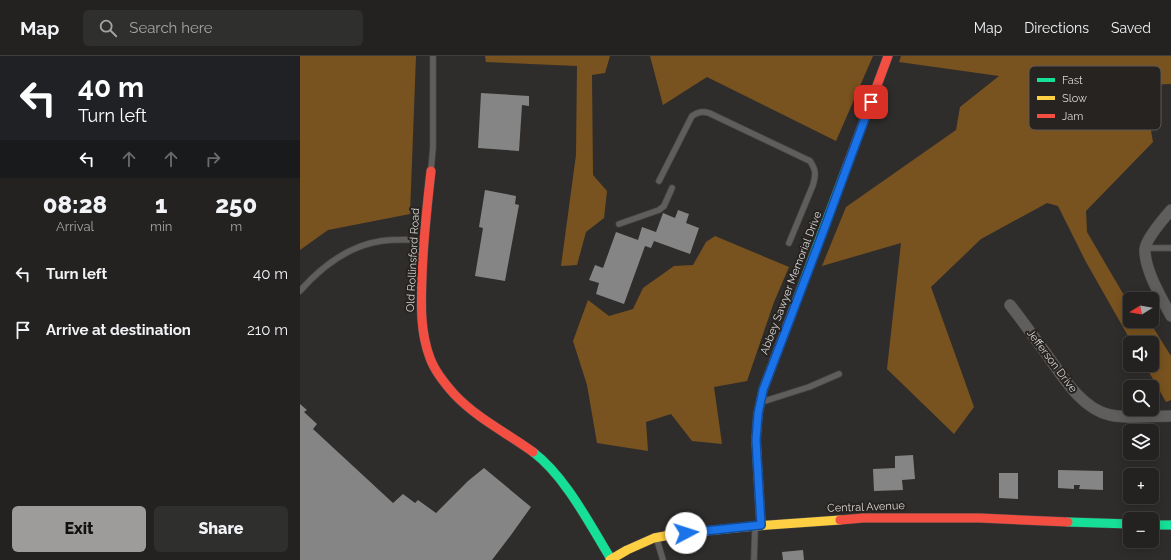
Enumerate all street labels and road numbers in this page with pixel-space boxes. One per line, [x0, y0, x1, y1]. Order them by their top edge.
street label: Old Rollinsford Road [404, 207, 422, 312]
street label: Abbey Sawyer Memorial Drive [758, 209, 825, 357]
street label: Jefferson Drive [1024, 327, 1080, 395]
street label: Central Avenue [827, 499, 906, 515]

